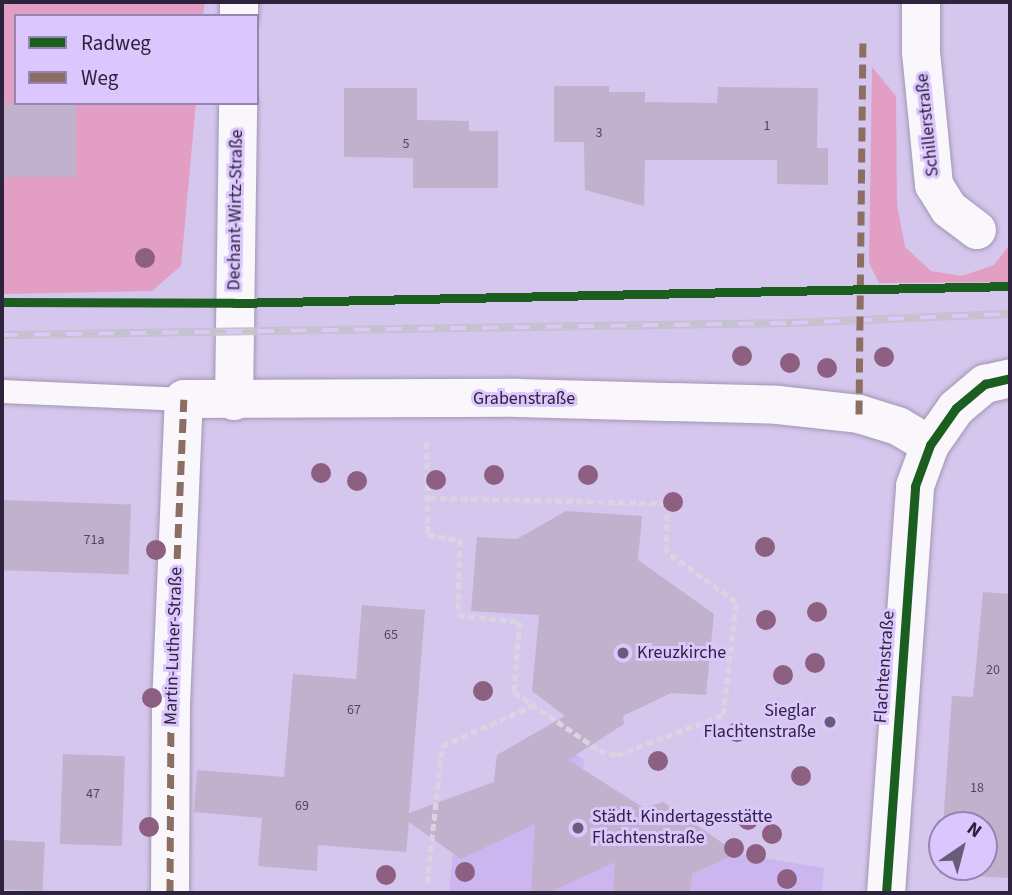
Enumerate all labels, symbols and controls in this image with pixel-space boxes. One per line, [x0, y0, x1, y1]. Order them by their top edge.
legend [14, 14, 259, 105]
text: Radweg [81, 28, 151, 58]
text: Weg [81, 63, 118, 93]
street label: Schillerstraße [912, 72, 944, 178]
house number: 1 [764, 118, 770, 134]
house number: 3 [596, 125, 602, 141]
street label: Dechant-Wirtz-Straße [224, 129, 248, 291]
house number: 5 [403, 136, 409, 152]
street label: Grabenstraße [473, 388, 575, 410]
house number: 71a [84, 532, 104, 548]
street label: Martin-Luther-Straße [160, 567, 188, 725]
street label: Flachtenstraße [870, 610, 900, 724]
house number: 65 [384, 627, 398, 643]
place label: Kreuzkirche [637, 642, 726, 664]
marker: Kreuzkirche [615, 645, 631, 661]
house number: 20 [986, 662, 1000, 678]
place label: Sieglar Flachtenstraße [703, 701, 816, 744]
house number: 67 [347, 702, 361, 718]
marker: Sieglar Flachtenstraße [822, 714, 838, 730]
house number: 18 [970, 780, 984, 796]
house number: 47 [86, 786, 100, 802]
house number: 69 [295, 798, 309, 814]
place label: Städt. Kindertagesstätte Flachtenstraße [592, 807, 772, 850]
north arrow [928, 811, 998, 881]
text: N [961, 815, 987, 845]
marker: Städt. Kindertagesstätte Flachtenstraße [570, 820, 586, 836]

